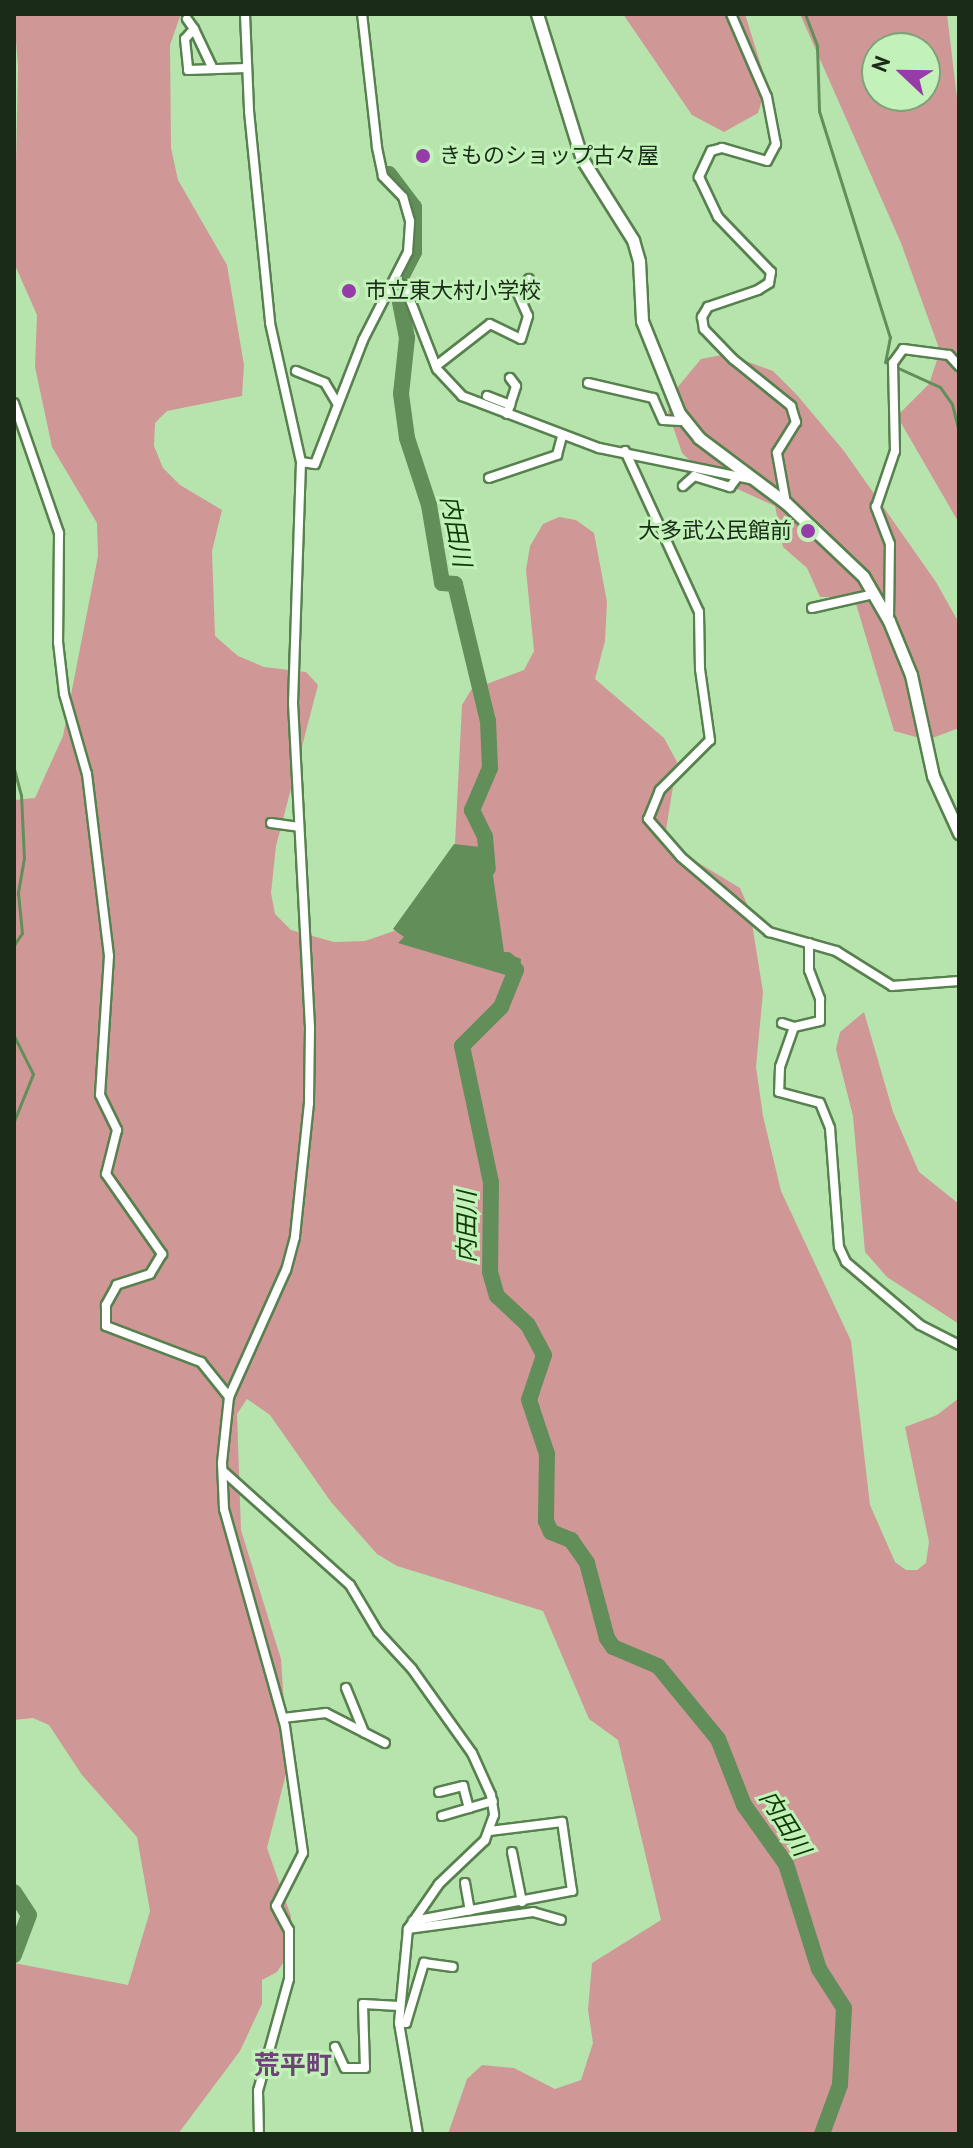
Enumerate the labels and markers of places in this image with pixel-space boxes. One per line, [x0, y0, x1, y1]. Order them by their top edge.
place label: きものショップ古々屋 [439, 143, 659, 169]
marker: きものショップ古々屋 [414, 147, 432, 165]
place label: 市立東大村小学校 [365, 278, 541, 304]
marker: 市立東大村小学校 [340, 282, 358, 300]
place label: 大多武公民館前 [638, 518, 792, 544]
marker: 大多武公民館前 [799, 522, 817, 540]

